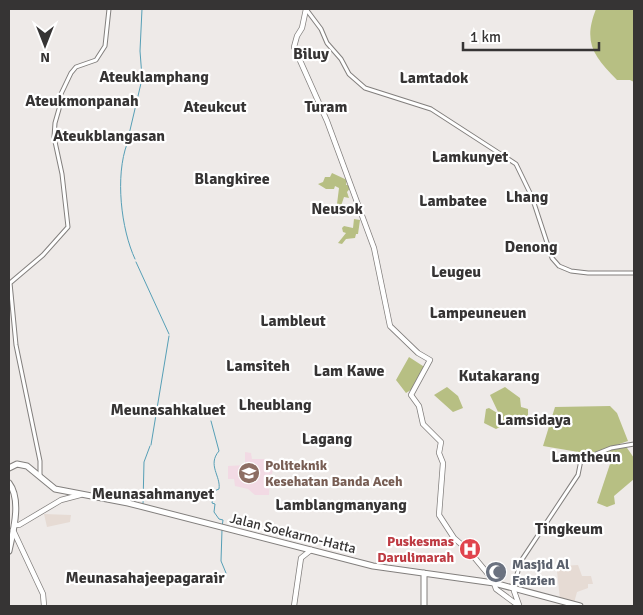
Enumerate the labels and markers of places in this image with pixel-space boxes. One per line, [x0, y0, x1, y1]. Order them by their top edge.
place label: Politeknik Kesehatan Banda Aceh [265, 457, 403, 490]
school or university icon: Politeknik Kesehatan Banda Aceh [237, 461, 261, 485]
place label: Puskesmas Darulimarah [377, 533, 454, 566]
hospital icon: Puskesmas Darulimarah [458, 537, 482, 561]
place label: Masjid Al Faizien [512, 556, 570, 589]
mosque icon: Masjid Al Faizien [484, 560, 508, 584]

